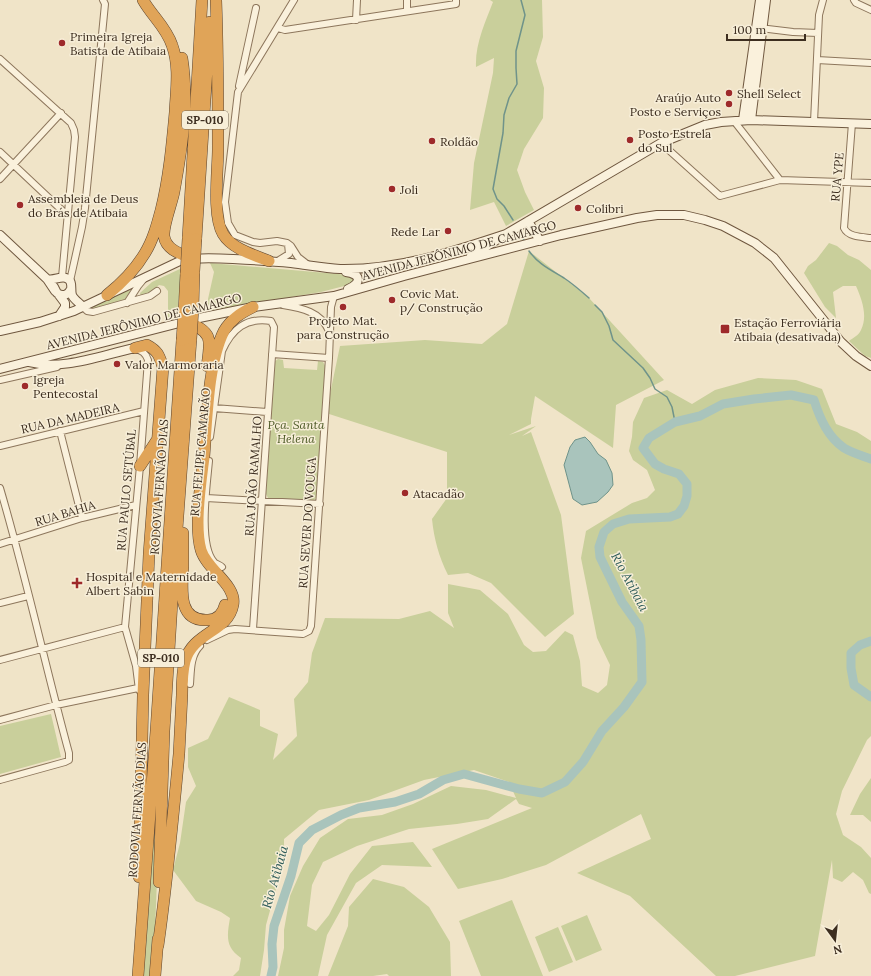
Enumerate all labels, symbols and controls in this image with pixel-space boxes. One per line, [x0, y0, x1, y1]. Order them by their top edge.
scale bar [727, 16, 805, 42]
text: 100 m [733, 22, 766, 37]
place label: Primeira Igreja Batista de Atibaia [70, 29, 166, 58]
marker: Primeira Igreja Batista de Atibaia [57, 38, 67, 48]
place label: Shell Select [737, 86, 802, 101]
marker: Shell Select [724, 88, 734, 98]
place label: Araújo Auto Posto e Serviços [630, 90, 721, 119]
marker: Araújo Auto Posto e Serviços [724, 99, 734, 109]
road number: SP-010 [182, 111, 228, 129]
place label: Posto Estrela do Sul [638, 126, 711, 155]
place label: Roldão [440, 134, 478, 149]
marker: Posto Estrela do Sul [625, 135, 635, 145]
marker: Roldão [427, 136, 437, 146]
street label: RUA YPE [827, 152, 847, 202]
place label: Joli [399, 182, 418, 197]
marker: Joli [387, 184, 397, 194]
place label: Assembleia de Deus do Brás de Atibaia [27, 191, 139, 220]
marker: Assembleia de Deus do Brás de Atibaia [15, 200, 25, 210]
place label: Colibri [586, 201, 624, 216]
marker: Colibri [573, 203, 583, 213]
street label: AVENIDA JERÔNIMO DE CAMARGO [359, 217, 558, 283]
place label: Rede Lar [391, 224, 441, 239]
marker: Rede Lar [443, 226, 453, 236]
place label: Covic Mat. p/ Construção [400, 286, 483, 316]
street label: AVENIDA JERÔNIMO DE CAMARGO [44, 289, 243, 353]
marker: Covic Mat. p/ Construção [387, 295, 397, 305]
marker: Projeto Mat. para Construção [338, 302, 348, 312]
place label: Projeto Mat. para Construção [297, 313, 389, 342]
place label: Estação Ferroviária Atibaia (desativada) [733, 315, 841, 345]
marker: Estação Ferroviária Atibaia (desativada) [719, 323, 731, 335]
place label: Valor Marmoraria [124, 357, 224, 372]
marker: Valor Marmoraria [112, 359, 122, 369]
place label: Igreja Pentecostal [33, 372, 98, 401]
marker: Igreja Pentecostal [20, 381, 30, 391]
street label: RUA FELIPE CAMARÃO [187, 387, 213, 517]
street label: RUA DA MADEIRA [19, 399, 121, 437]
street label: RUA JOÃO RAMALHO [241, 415, 265, 537]
park label: Pça. Santa Helena [268, 417, 325, 446]
street label: RODOVIA FERNÃO DIAS [147, 419, 171, 555]
street label: RUA PAULO SETÚBAL [113, 429, 139, 551]
street label: RUA SEVER DO VOUGA [295, 456, 319, 589]
place label: Atacadão [412, 486, 464, 501]
marker: Atacadão [400, 488, 410, 498]
street label: RUA BAHIA [33, 497, 97, 529]
water label: Rio Atibaia [607, 550, 653, 615]
place label: Hospital e Maternidade Albert Sabin [85, 569, 217, 598]
marker: Hospital e Maternidade Albert Sabin [71, 577, 83, 589]
road number: SP-010 [138, 649, 184, 667]
street label: RODOVIA FERNÃO DIAS [125, 742, 149, 878]
water label: Rio Atibaia [258, 843, 292, 910]
north arrow [815, 920, 855, 960]
text: N [831, 942, 844, 958]

